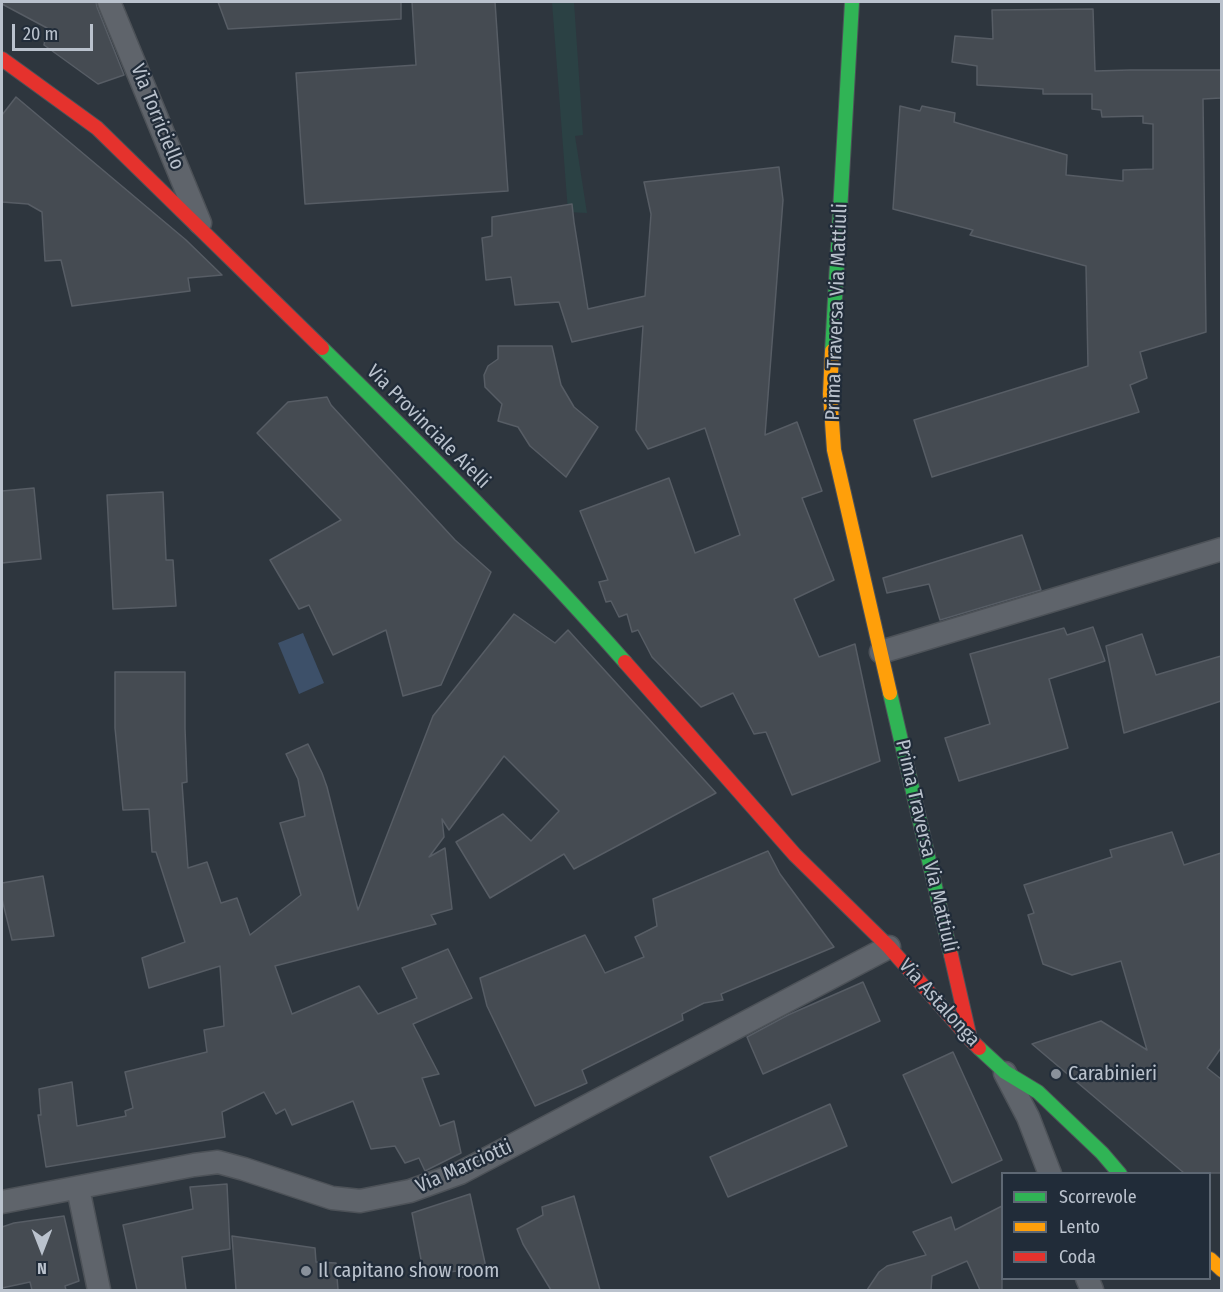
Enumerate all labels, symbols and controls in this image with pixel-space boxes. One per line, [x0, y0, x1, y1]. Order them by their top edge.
scale bar [15, 12, 96, 50]
text: 20 m [23, 23, 58, 45]
street label: Via Torriciello [125, 61, 189, 173]
street label: Prima Traversa Via Mattiuli [821, 203, 853, 421]
street label: Via Provinciale Aielli [361, 360, 495, 494]
street label: Prima Traversa Via Mattiuli [890, 737, 962, 955]
street label: Via Astalonga [893, 954, 985, 1052]
place label: Carabinieri [1068, 1062, 1157, 1086]
marker: Carabinieri [1049, 1067, 1063, 1081]
street label: Via Marciotti [412, 1135, 516, 1199]
legend [1001, 1172, 1211, 1280]
text: Scorrevole [1059, 1186, 1137, 1208]
text: Lento [1059, 1216, 1100, 1238]
north arrow [12, 1220, 72, 1280]
text: Coda [1059, 1246, 1096, 1268]
text: N [37, 1259, 47, 1278]
place label: Il capitano show room [318, 1259, 499, 1283]
marker: Il capitano show room [299, 1264, 313, 1278]

